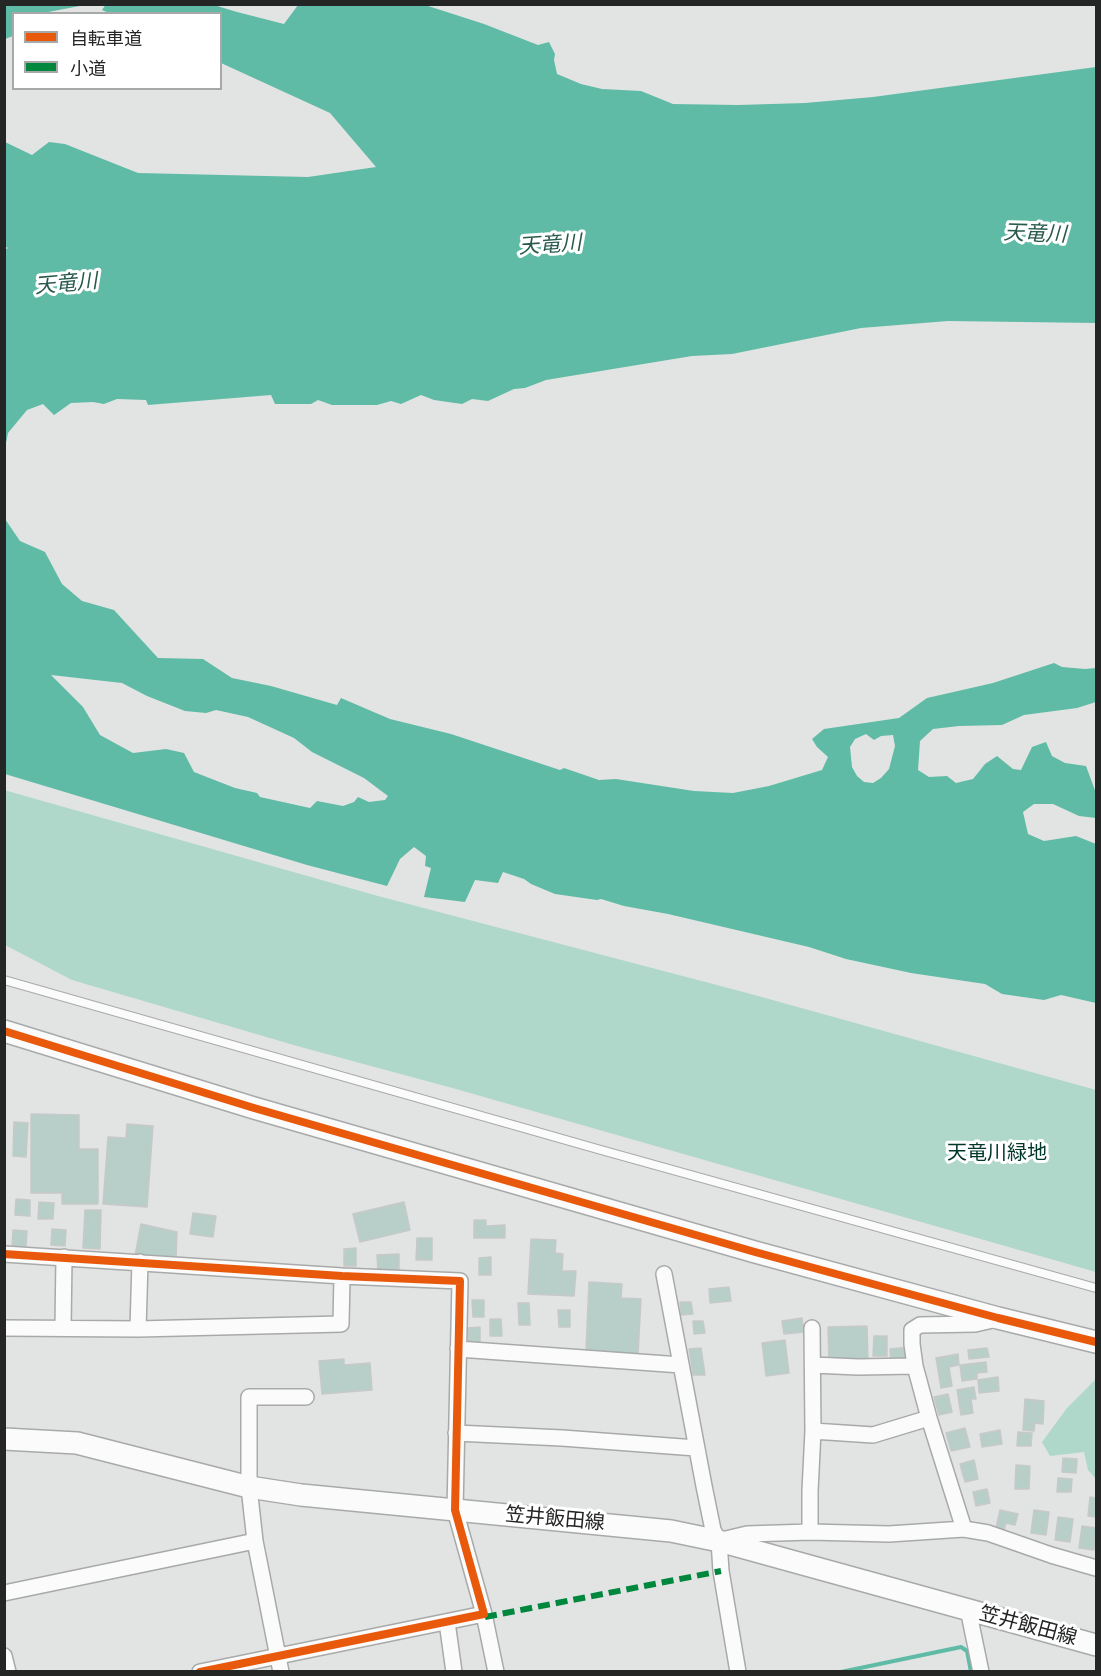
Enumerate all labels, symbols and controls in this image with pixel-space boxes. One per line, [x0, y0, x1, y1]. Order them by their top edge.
legend [12, 12, 222, 90]
text: 自転車道 [70, 28, 142, 50]
text: 小道 [70, 58, 106, 80]
water label: 天竜川 [1003, 220, 1067, 248]
water label: 天竜川 [518, 230, 582, 260]
water label: 天竜川 [34, 269, 98, 299]
park label: 天竜川緑地 [947, 1141, 1047, 1165]
street label: 笠井飯田線 [504, 1503, 606, 1535]
street label: 笠井飯田線 [977, 1601, 1079, 1651]

